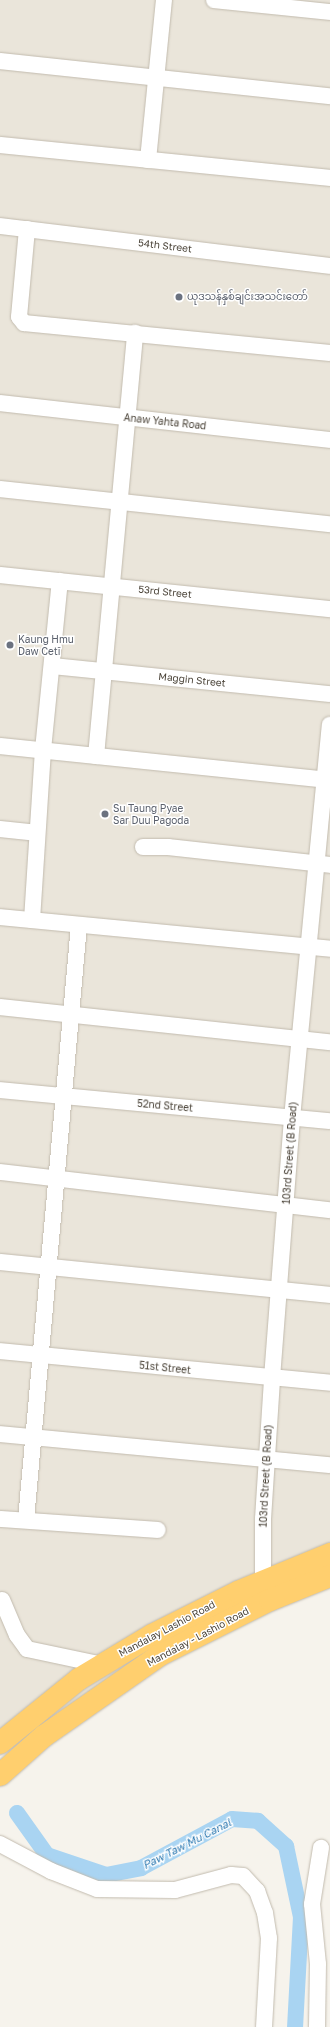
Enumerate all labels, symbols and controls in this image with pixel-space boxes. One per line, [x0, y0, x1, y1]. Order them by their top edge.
street label: 54th Street [137, 237, 193, 255]
place label: ယုဒသန်နှစ်ချင်းအသင်းတော် [187, 291, 308, 303]
marker: ယုဒသန်နှစ်ချင်းအသင်းတော် [174, 292, 184, 302]
street label: Anaw Yahta Road [123, 412, 207, 432]
street label: 53rd Street [138, 583, 192, 601]
place label: Kaung Hmu Daw Cetī [18, 633, 74, 656]
marker: Kaung Hmu Daw Cetī [5, 640, 15, 650]
street label: Maggin Street [158, 671, 226, 689]
place label: Su Taung Pyae Sar Duu Pagoda [113, 802, 189, 826]
marker: Su Taung Pyae Sar Duu Pagoda [100, 809, 110, 819]
street label: 52nd Street [137, 1098, 193, 1114]
street label: 103rd Street (B Road) [280, 1101, 300, 1205]
street label: 51st Street [138, 1359, 192, 1377]
street label: 103rd Street (B Road) [257, 1424, 275, 1528]
street label: Mandalay Lashio Road [117, 1598, 217, 1660]
street label: Mandalay - Lashio Road [145, 1605, 251, 1669]
water label: Paw Taw Mu Canal [141, 1816, 233, 1872]

